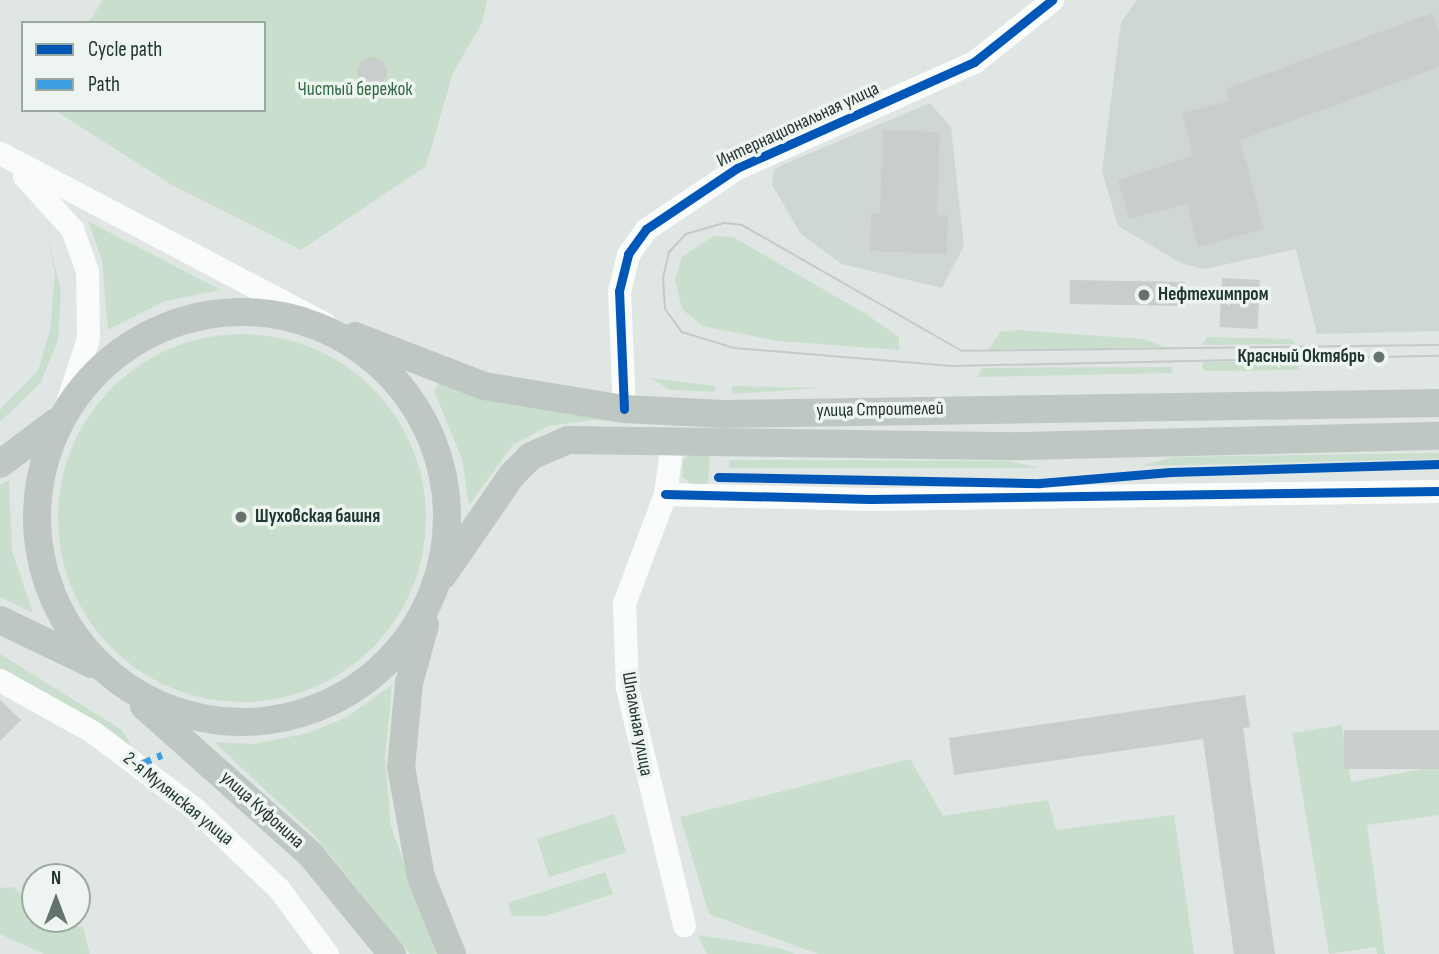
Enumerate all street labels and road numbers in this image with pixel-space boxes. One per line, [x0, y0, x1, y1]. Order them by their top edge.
street label: Интернациональная улица [713, 77, 883, 173]
street label: улица Строителей [816, 397, 944, 423]
street label: Шпальная улица [617, 670, 657, 778]
street label: 2-я Мулянская улица [118, 748, 238, 850]
street label: улица Куфонина [215, 766, 309, 854]

